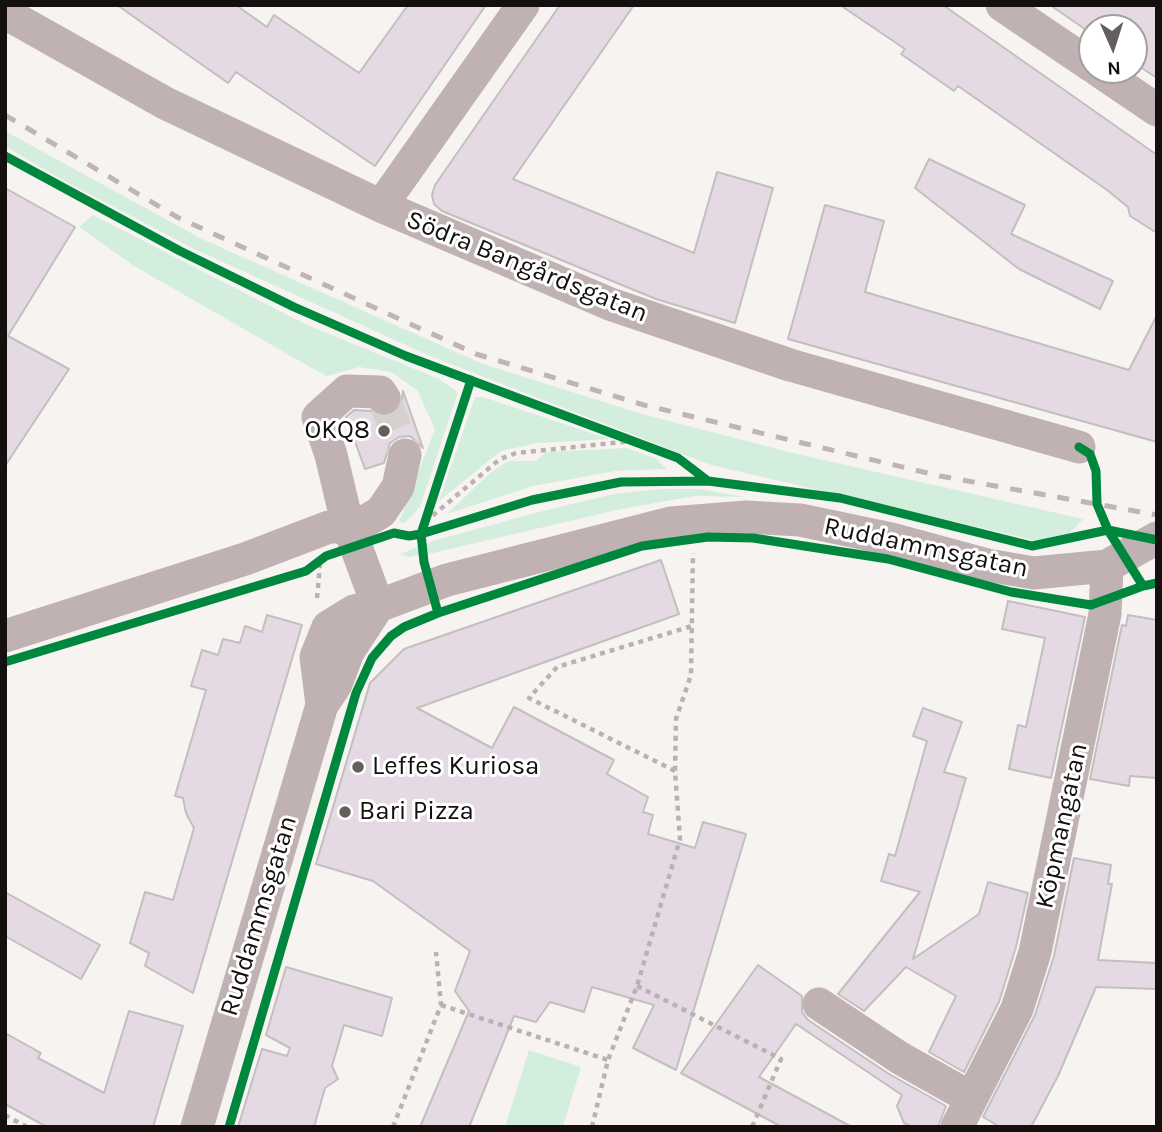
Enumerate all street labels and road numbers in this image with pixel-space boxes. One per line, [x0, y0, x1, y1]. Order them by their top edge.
street label: Södra Bangårdsgatan [402, 204, 652, 330]
street label: Ruddammsgatan [821, 511, 1031, 585]
street label: Köpmangatan [1029, 740, 1095, 912]
street label: Ruddammsgatan [214, 812, 304, 1020]

